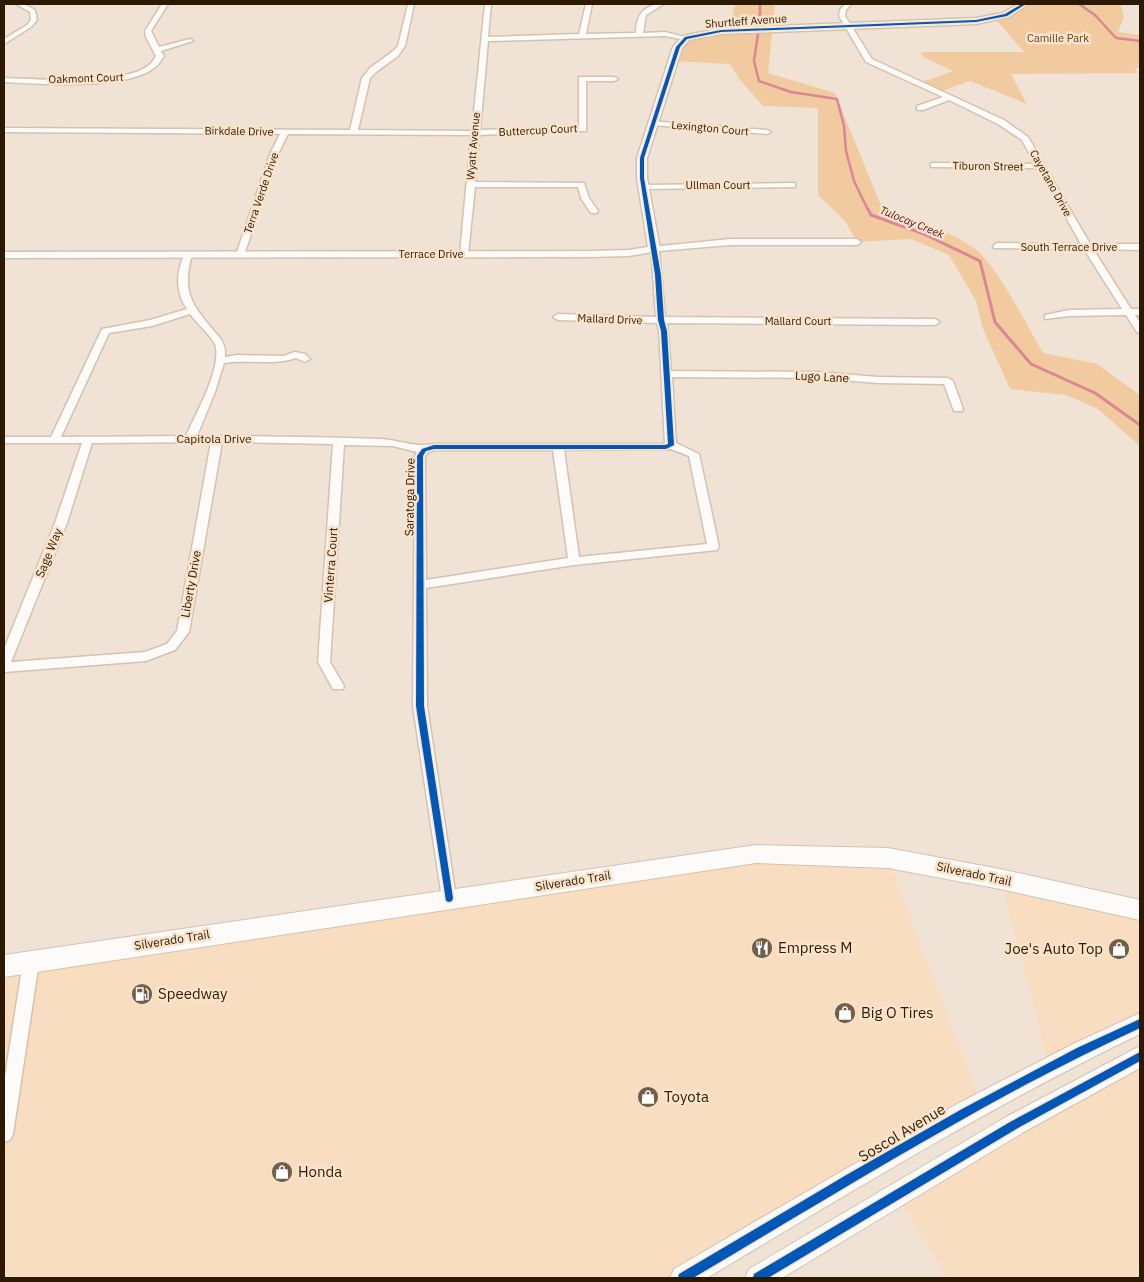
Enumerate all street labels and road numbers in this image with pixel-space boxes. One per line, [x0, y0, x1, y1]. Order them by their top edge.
street label: Shurtleff Avenue [704, 11, 788, 31]
street label: Oakmont Court [48, 70, 124, 86]
street label: Wyatt Avenue [463, 112, 483, 180]
street label: Lexington Court [671, 118, 749, 138]
street label: Buttercup Court [498, 121, 578, 139]
street label: Birkdale Drive [204, 123, 274, 139]
street label: Cayetano Drive [1027, 147, 1075, 219]
street label: Terra Verde Drive [241, 151, 281, 235]
street label: Tiburon Street [952, 158, 1024, 174]
street label: Ullman Court [686, 178, 751, 192]
street label: South Terrace Drive [1021, 240, 1117, 254]
street label: Terrace Drive [398, 247, 464, 261]
street label: Mallard Drive [577, 311, 643, 327]
street label: Mallard Court [765, 314, 832, 328]
street label: Lugo Lane [794, 368, 850, 385]
street label: Capitola Drive [176, 431, 252, 446]
street label: Saratoga Drive [401, 457, 418, 536]
street label: Sage Way [32, 526, 65, 580]
street label: Vinterra Court [320, 527, 341, 603]
street label: Liberty Drive [177, 549, 204, 619]
street label: Silverado Trail [935, 858, 1013, 889]
street label: Silverado Trail [534, 867, 612, 894]
street label: Silverado Trail [133, 926, 211, 953]
street label: Soscol Avenue [855, 1099, 949, 1166]

